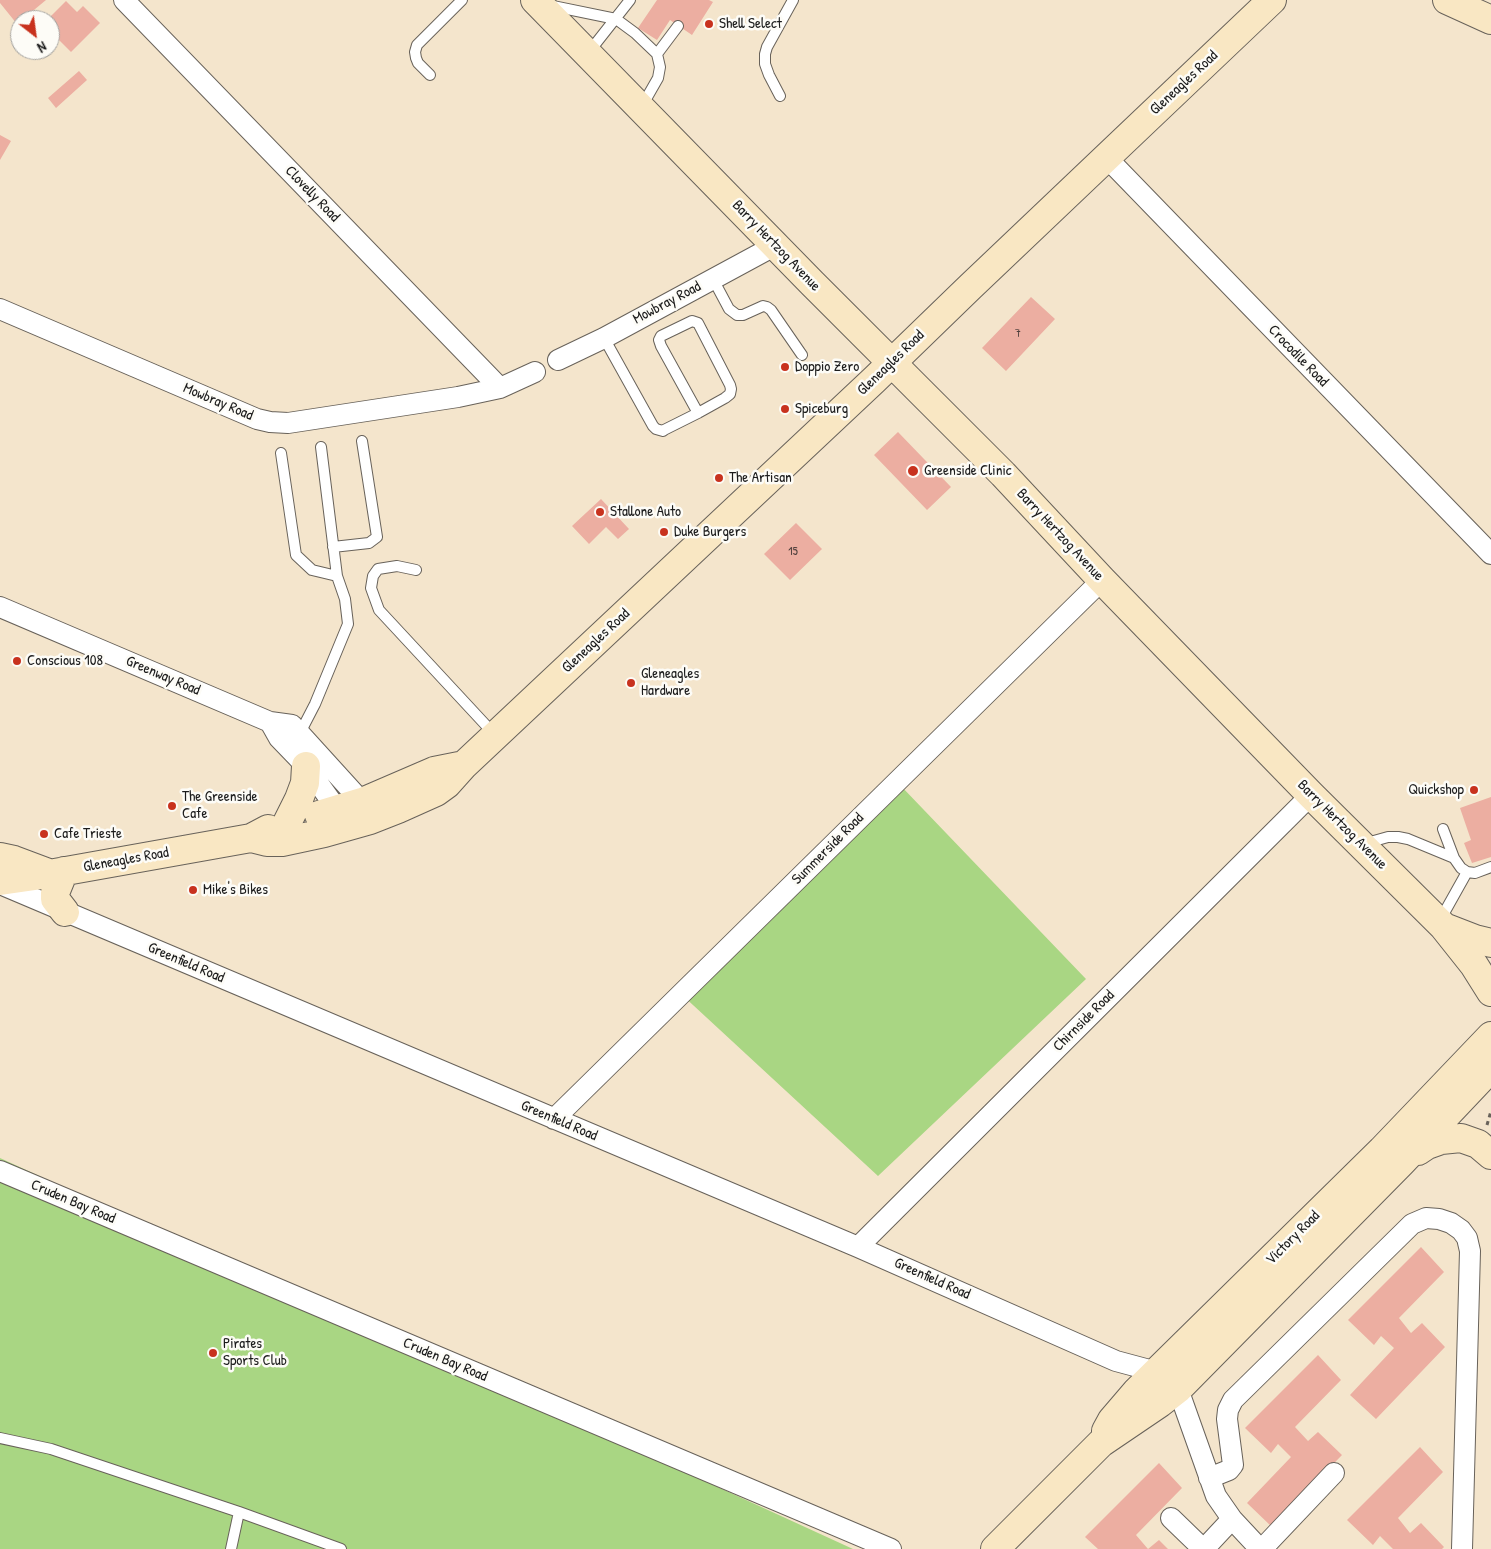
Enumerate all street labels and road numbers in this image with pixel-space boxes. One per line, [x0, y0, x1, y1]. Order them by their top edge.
street label: Gleneagles Road [1146, 47, 1222, 119]
street label: Clovelly Road [281, 162, 343, 226]
street label: Barry Hertzog Avenue [728, 197, 824, 295]
street label: Mowbray Road [630, 278, 704, 328]
street label: Crocodile Road [1264, 321, 1332, 391]
street label: Gleneagles Road [854, 327, 928, 399]
street label: Mowbray Road [180, 379, 256, 425]
street label: Barry Hertzog Avenue [1013, 485, 1107, 585]
street label: Gleneagles Road [558, 605, 634, 677]
street label: Greenway Road [123, 652, 203, 700]
street label: Barry Hertzog Avenue [1293, 776, 1391, 874]
street label: Summerside Road [788, 809, 868, 889]
street label: Gleneagles Road [82, 844, 170, 876]
street label: Greenfield Road [145, 939, 227, 987]
street label: Chirnside Road [1050, 987, 1118, 1055]
street label: Greenfield Road [518, 1097, 600, 1145]
street label: Cruden Bay Road [28, 1176, 118, 1228]
street label: Victory Road [1262, 1207, 1324, 1269]
street label: Greenfield Road [891, 1254, 973, 1304]
street label: Cruden Bay Road [400, 1334, 490, 1386]

